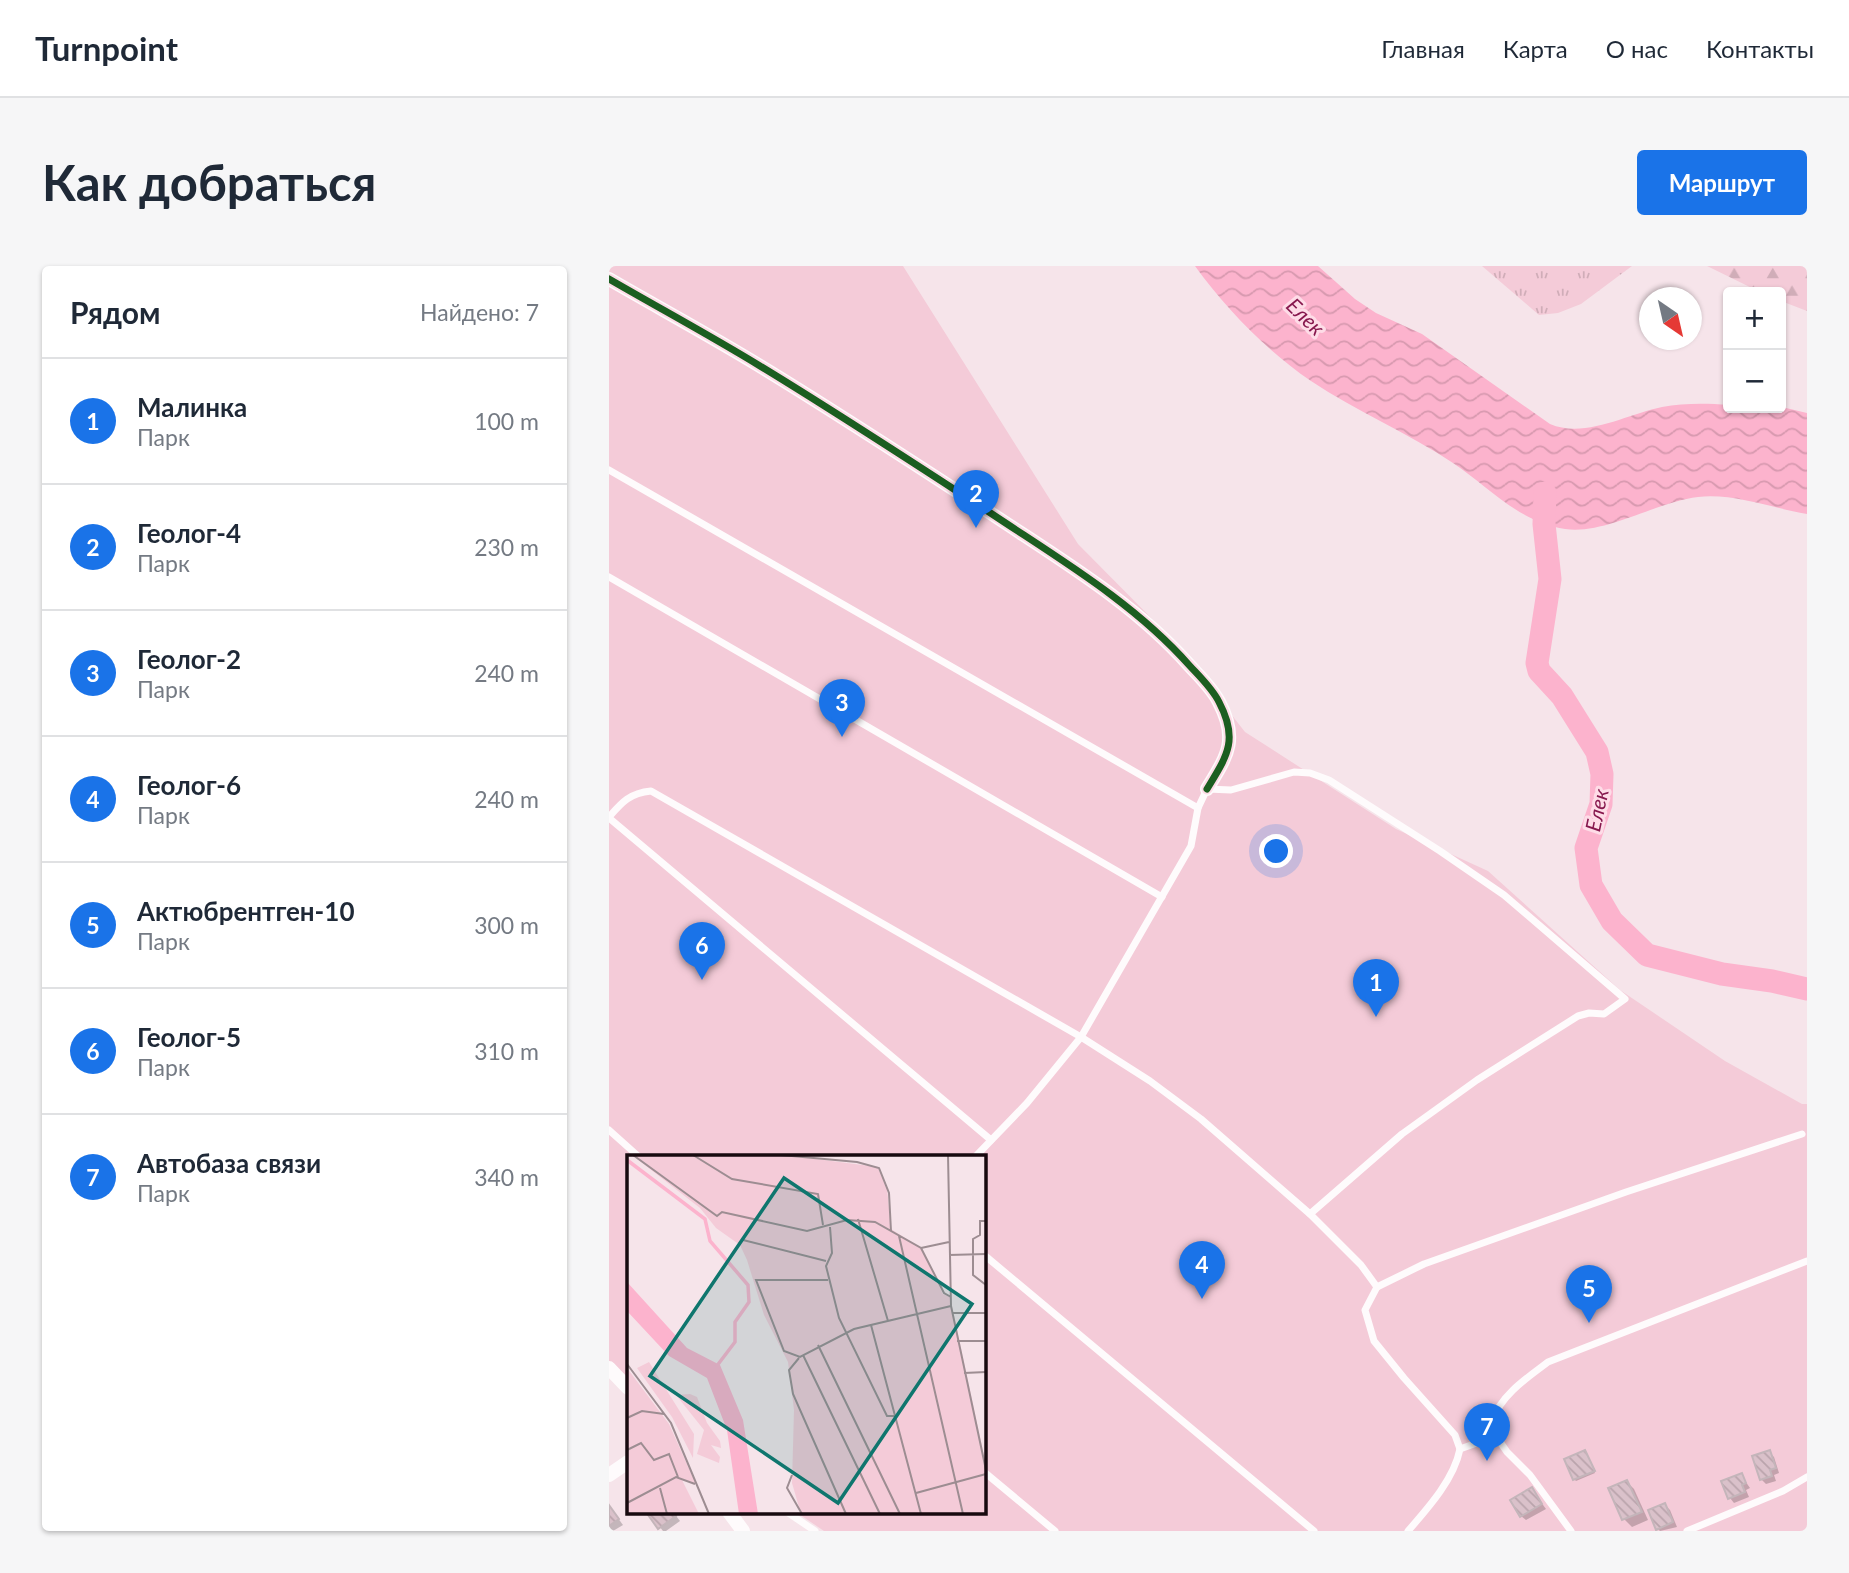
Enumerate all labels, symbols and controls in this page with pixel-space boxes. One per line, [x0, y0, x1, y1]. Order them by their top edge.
text: Turnpoint [35, 28, 178, 68]
text: Главная [1381, 34, 1465, 63]
text: Карта [1503, 34, 1568, 63]
text: О нас [1606, 34, 1668, 63]
text: Контакты [1706, 34, 1814, 63]
button: Маршрут [1637, 150, 1807, 215]
text: Как добраться [42, 153, 376, 211]
north arrow [1639, 287, 1702, 350]
map controls [1723, 287, 1786, 413]
button: + [1723, 287, 1786, 350]
water label: Елек [1282, 292, 1330, 340]
text: Рядом [70, 294, 160, 330]
text: Найдено: 7 [420, 298, 539, 326]
button: − [1723, 350, 1786, 413]
text: Малинка [137, 391, 247, 423]
text: 1 [86, 407, 100, 435]
text: 100 m [474, 407, 539, 435]
text: Парк [137, 423, 190, 451]
pin: 2 [953, 470, 999, 528]
text: Геолог-4 [137, 517, 241, 549]
text: 2 [86, 533, 100, 561]
text: 230 m [474, 533, 539, 561]
text: Парк [137, 549, 190, 577]
text: Геолог-2 [137, 643, 241, 675]
text: 3 [86, 659, 100, 687]
text: 240 m [474, 659, 539, 687]
text: Парк [137, 675, 190, 703]
pin: 3 [819, 679, 865, 737]
text: Геолог-6 [137, 769, 241, 801]
text: 4 [86, 785, 100, 813]
text: 240 m [474, 785, 539, 813]
water label: Елек [1579, 786, 1613, 834]
text: Парк [137, 801, 190, 829]
your location [1259, 834, 1293, 868]
text: Актюбрентген-10 [137, 895, 354, 927]
text: 5 [86, 911, 100, 939]
text: 300 m [474, 911, 539, 939]
pin: 6 [679, 922, 725, 980]
text: Парк [137, 927, 190, 955]
pin: 1 [1353, 959, 1399, 1017]
text: Геолог-5 [137, 1021, 241, 1053]
text: 6 [86, 1037, 100, 1065]
text: 310 m [474, 1037, 539, 1065]
text: Парк [137, 1053, 190, 1081]
text: Автобаза связи [137, 1147, 321, 1179]
inset map [627, 1155, 985, 1514]
text: 7 [86, 1163, 100, 1191]
text: 340 m [474, 1163, 539, 1191]
text: Парк [137, 1179, 190, 1207]
pin: 4 [1179, 1241, 1225, 1299]
pin: 5 [1566, 1265, 1612, 1323]
pin: 7 [1464, 1403, 1510, 1461]

